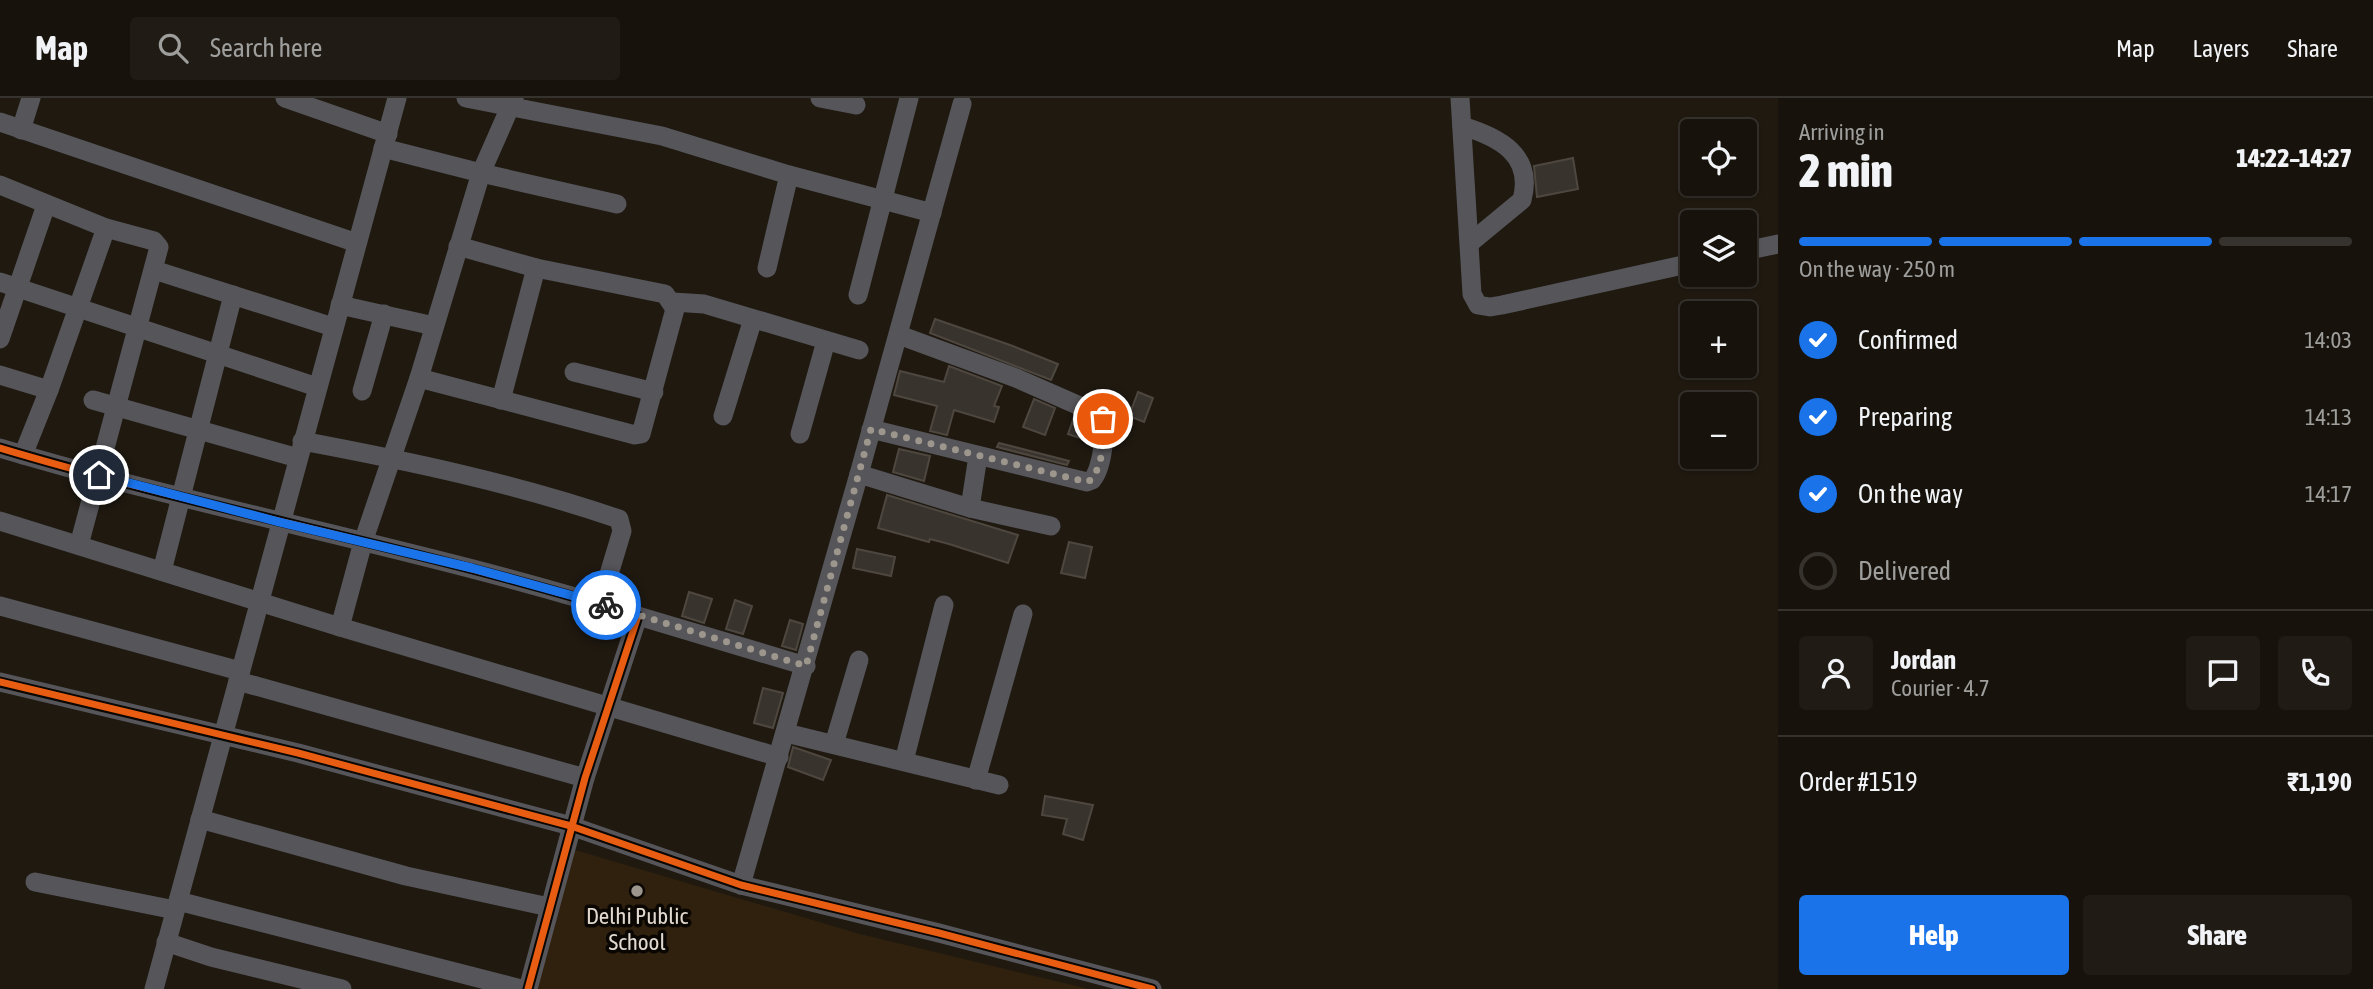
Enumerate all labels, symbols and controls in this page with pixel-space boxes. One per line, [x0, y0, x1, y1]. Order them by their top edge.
search box [130, 17, 620, 80]
text: Map [35, 29, 88, 67]
icon: search [154, 29, 192, 67]
text: Search here [210, 33, 322, 63]
text: Map [2116, 35, 2155, 62]
text: Layers [2193, 35, 2249, 62]
text: Share [2287, 35, 2338, 62]
map controls [1680, 119, 1757, 469]
button: locate [1680, 119, 1757, 196]
text: Arriving in [1799, 119, 1885, 145]
text: 14:22–14:27 [2236, 143, 2352, 173]
text: 2 min [1799, 144, 1893, 197]
button: layers [1680, 210, 1757, 287]
text: On the way · 250 m [1799, 256, 1955, 282]
button: + [1680, 301, 1757, 378]
icon: check [1799, 321, 1837, 359]
text: Confirmed [1858, 325, 1958, 355]
text: 14:03 [2304, 327, 2352, 353]
pin [1073, 389, 1133, 449]
button: − [1680, 392, 1757, 469]
icon: check [1799, 398, 1837, 436]
icon: bag [1084, 400, 1122, 438]
text: Preparing [1858, 402, 1952, 432]
text: 14:13 [2305, 404, 2352, 430]
pin [69, 445, 129, 505]
icon: home [80, 456, 118, 494]
icon: check [1799, 475, 1837, 513]
text: On the way [1858, 479, 1963, 509]
text: 14:17 [2305, 481, 2352, 507]
text: Delivered [1858, 556, 1951, 586]
courier [571, 570, 641, 640]
icon: bike [587, 586, 625, 624]
button: person [1799, 636, 1873, 710]
button: chat [2186, 636, 2260, 710]
button: phone [2278, 636, 2352, 710]
text: Jordan [1891, 645, 1956, 675]
text: Courier · 4.7 [1891, 675, 1990, 701]
text: Order #1519 [1799, 767, 1918, 797]
text: ₹1,190 [2287, 767, 2352, 797]
marker: Delhi Public School [629, 883, 645, 899]
button: Help [1799, 895, 2069, 975]
button: Share [2083, 895, 2352, 975]
place label: Delhi Public School [586, 903, 689, 955]

